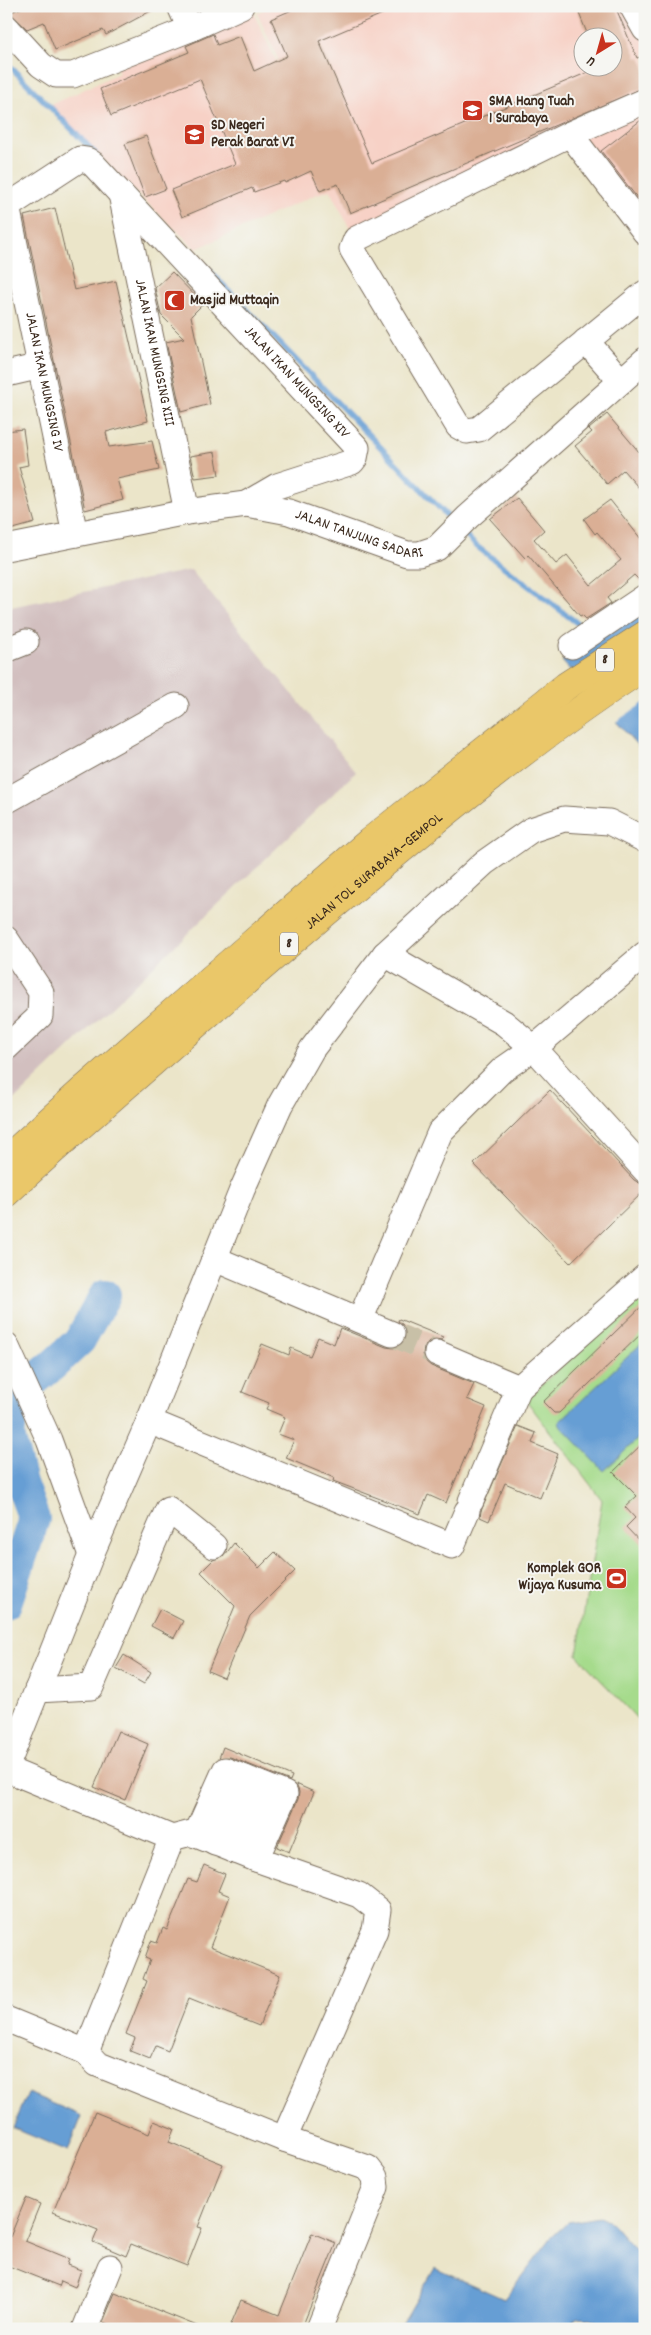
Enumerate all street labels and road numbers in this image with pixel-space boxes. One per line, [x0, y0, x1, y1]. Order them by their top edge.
street label: JALAN IKAN MUNGSING XIII [128, 277, 180, 428]
street label: JALAN IKAN MUNGSING IV [18, 310, 69, 455]
street label: JALAN IKAN MUNGSING XIV [238, 321, 355, 445]
street label: JALAN TANJUNG SADARI [292, 504, 427, 565]
road number: 8 [596, 648, 614, 672]
street label: JALAN TOL SURABAYA–GEMPOL [301, 808, 448, 936]
road number: 8 [280, 932, 298, 956]

